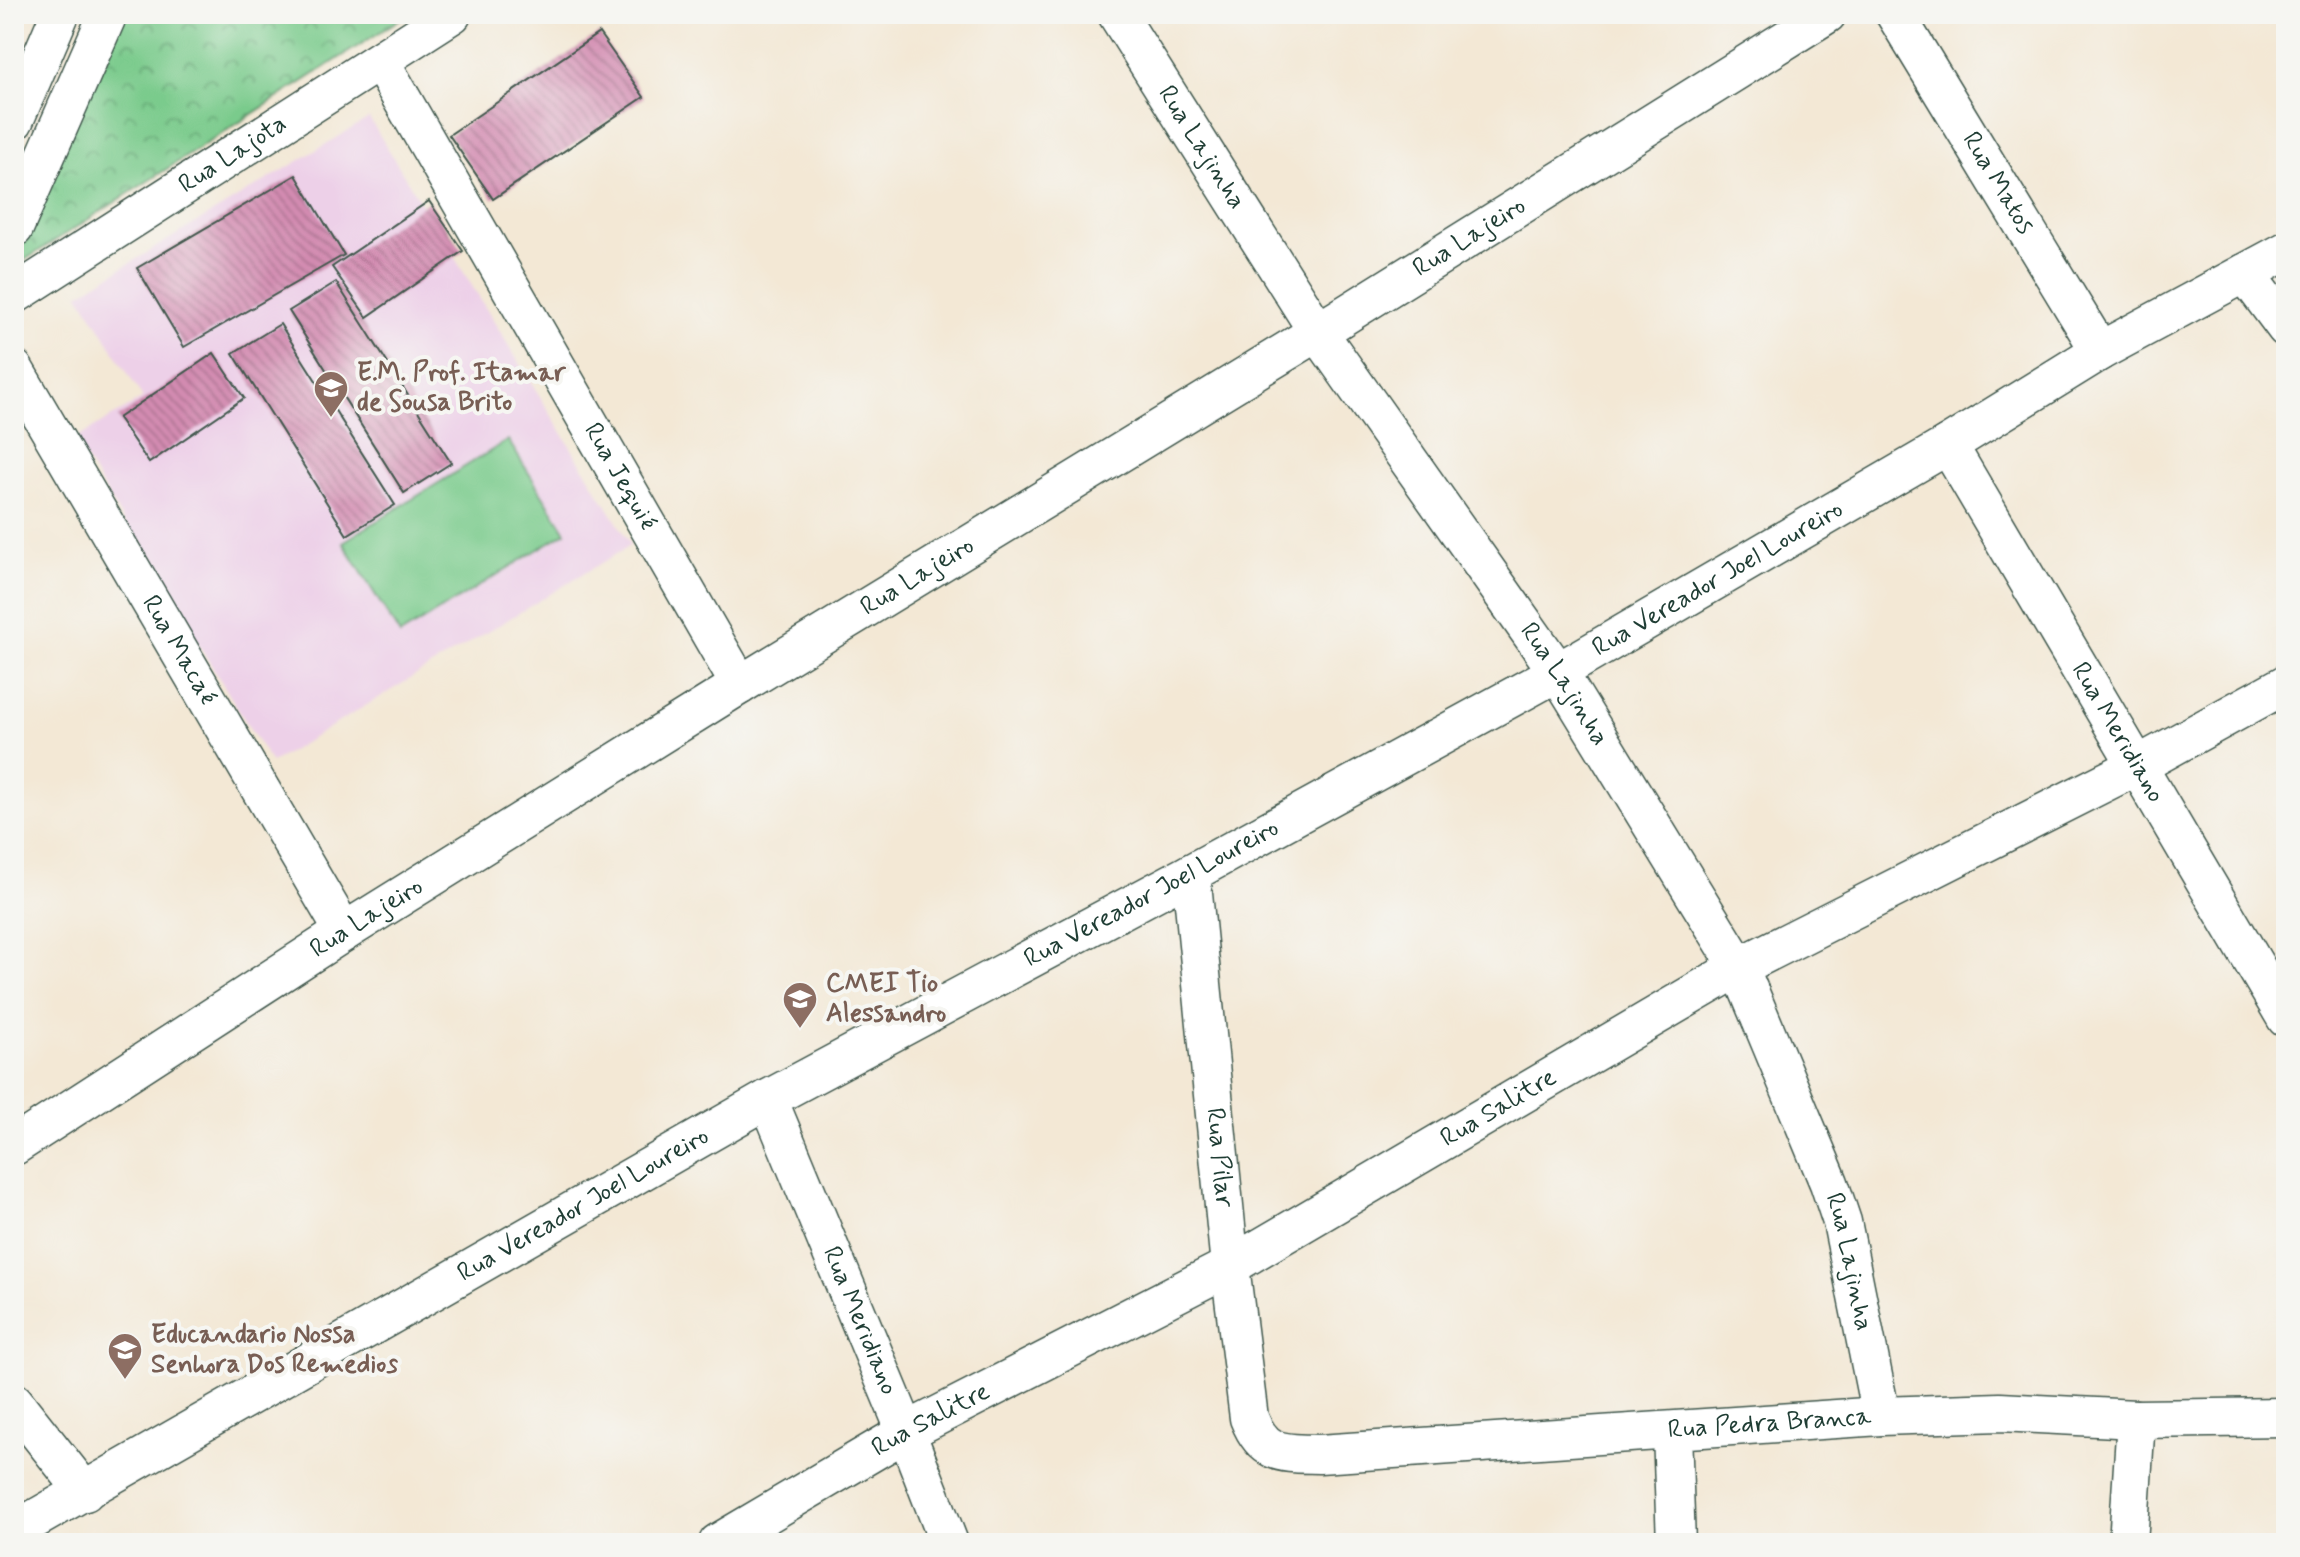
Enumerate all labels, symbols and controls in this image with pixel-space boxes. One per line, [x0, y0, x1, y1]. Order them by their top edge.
street label: Rua Lajinha [1150, 79, 1253, 216]
street label: Rua Lajota [172, 107, 293, 202]
street label: Rua Matos [1954, 125, 2042, 241]
street label: Rua Lajeiro [1407, 189, 1532, 285]
place label: E.M. Prof. Itamar de Sousa Brito [357, 356, 567, 420]
school or university icon: E.M. Prof. Itamar de Sousa Brito [312, 369, 350, 419]
street label: Rua Jequié [575, 417, 664, 537]
street label: Rua Vereador Joel Loureiro [1586, 493, 1849, 665]
street label: Rua Lajeiro [854, 529, 981, 624]
street label: Rua Macaé [133, 589, 224, 711]
street label: Rua Lajinha [1511, 616, 1616, 752]
street label: Rua Meridiano [2063, 656, 2172, 809]
street label: Rua Vereador Joel Loureiro [1018, 811, 1285, 976]
street label: Rua Lajeiro [304, 870, 430, 966]
place label: CMEI Tio Alessandro [826, 967, 946, 1031]
school or university icon: CMEI Tio Alessandro [781, 980, 819, 1030]
street label: Rua Salitre [1434, 1061, 1563, 1156]
street label: Rua Pilar [1197, 1106, 1241, 1210]
street label: Rua Vereador Joel Loureiro [451, 1119, 715, 1290]
street label: Rua Lajinha [1816, 1188, 1880, 1334]
street label: Rua Meridiano [814, 1241, 906, 1400]
place label: Educandario Nossa Senhora Dos Remedios [151, 1318, 398, 1382]
school or university icon: Educandario Nossa Senhora Dos Remedios [106, 1331, 144, 1381]
street label: Rua Salitre [866, 1375, 996, 1465]
street label: Rua Pedra Branca [1667, 1400, 1873, 1447]

